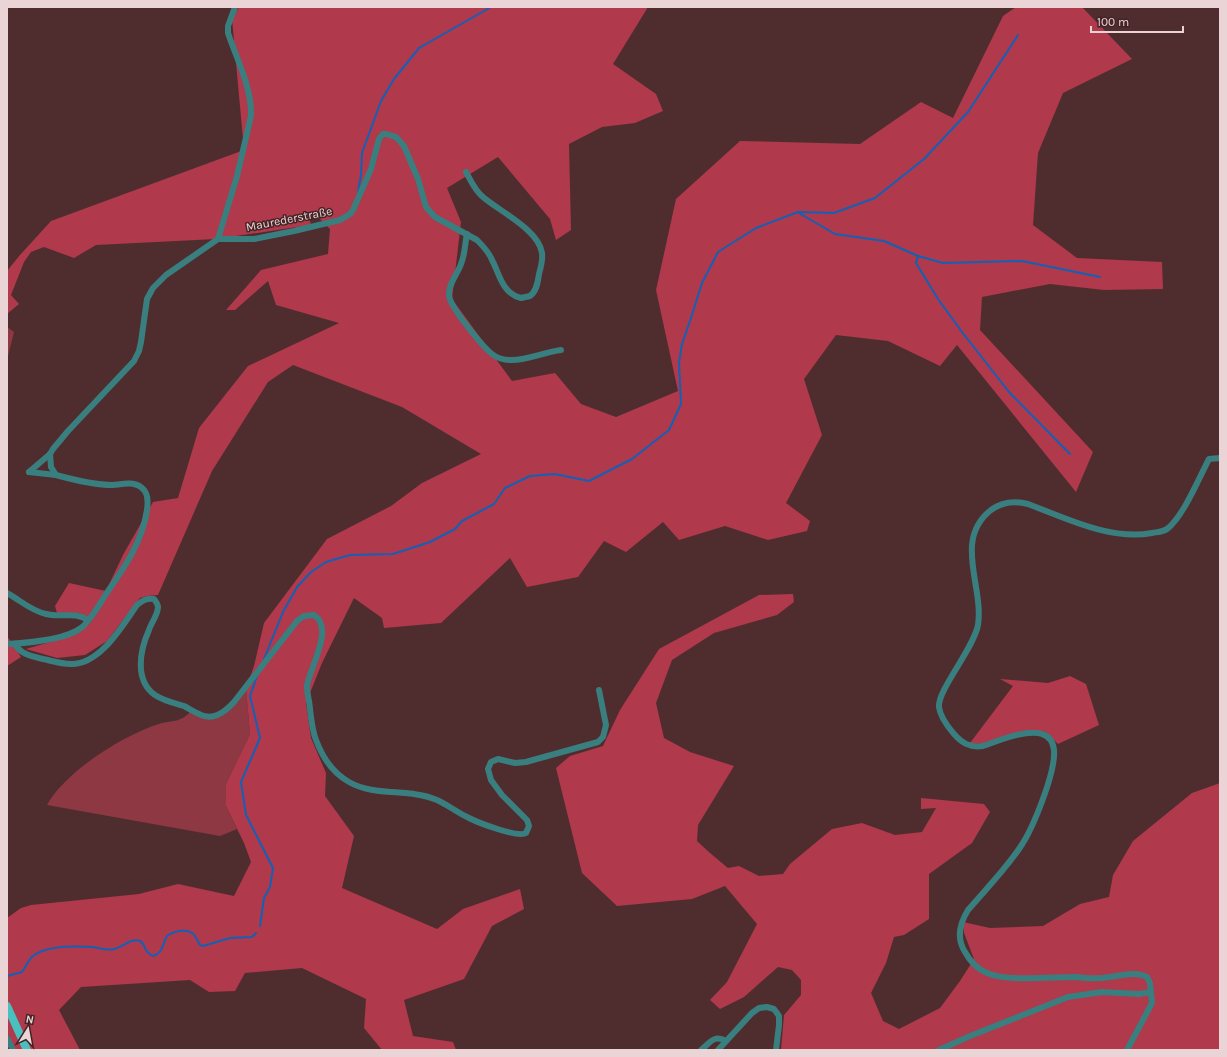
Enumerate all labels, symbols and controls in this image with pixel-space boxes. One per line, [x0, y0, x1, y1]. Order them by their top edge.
scale bar [1091, 8, 1183, 34]
text: 100 m [1097, 15, 1129, 29]
street label: Maurederstraße [245, 204, 333, 234]
north arrow [8, 1009, 48, 1049]
text: N [25, 1013, 35, 1027]

